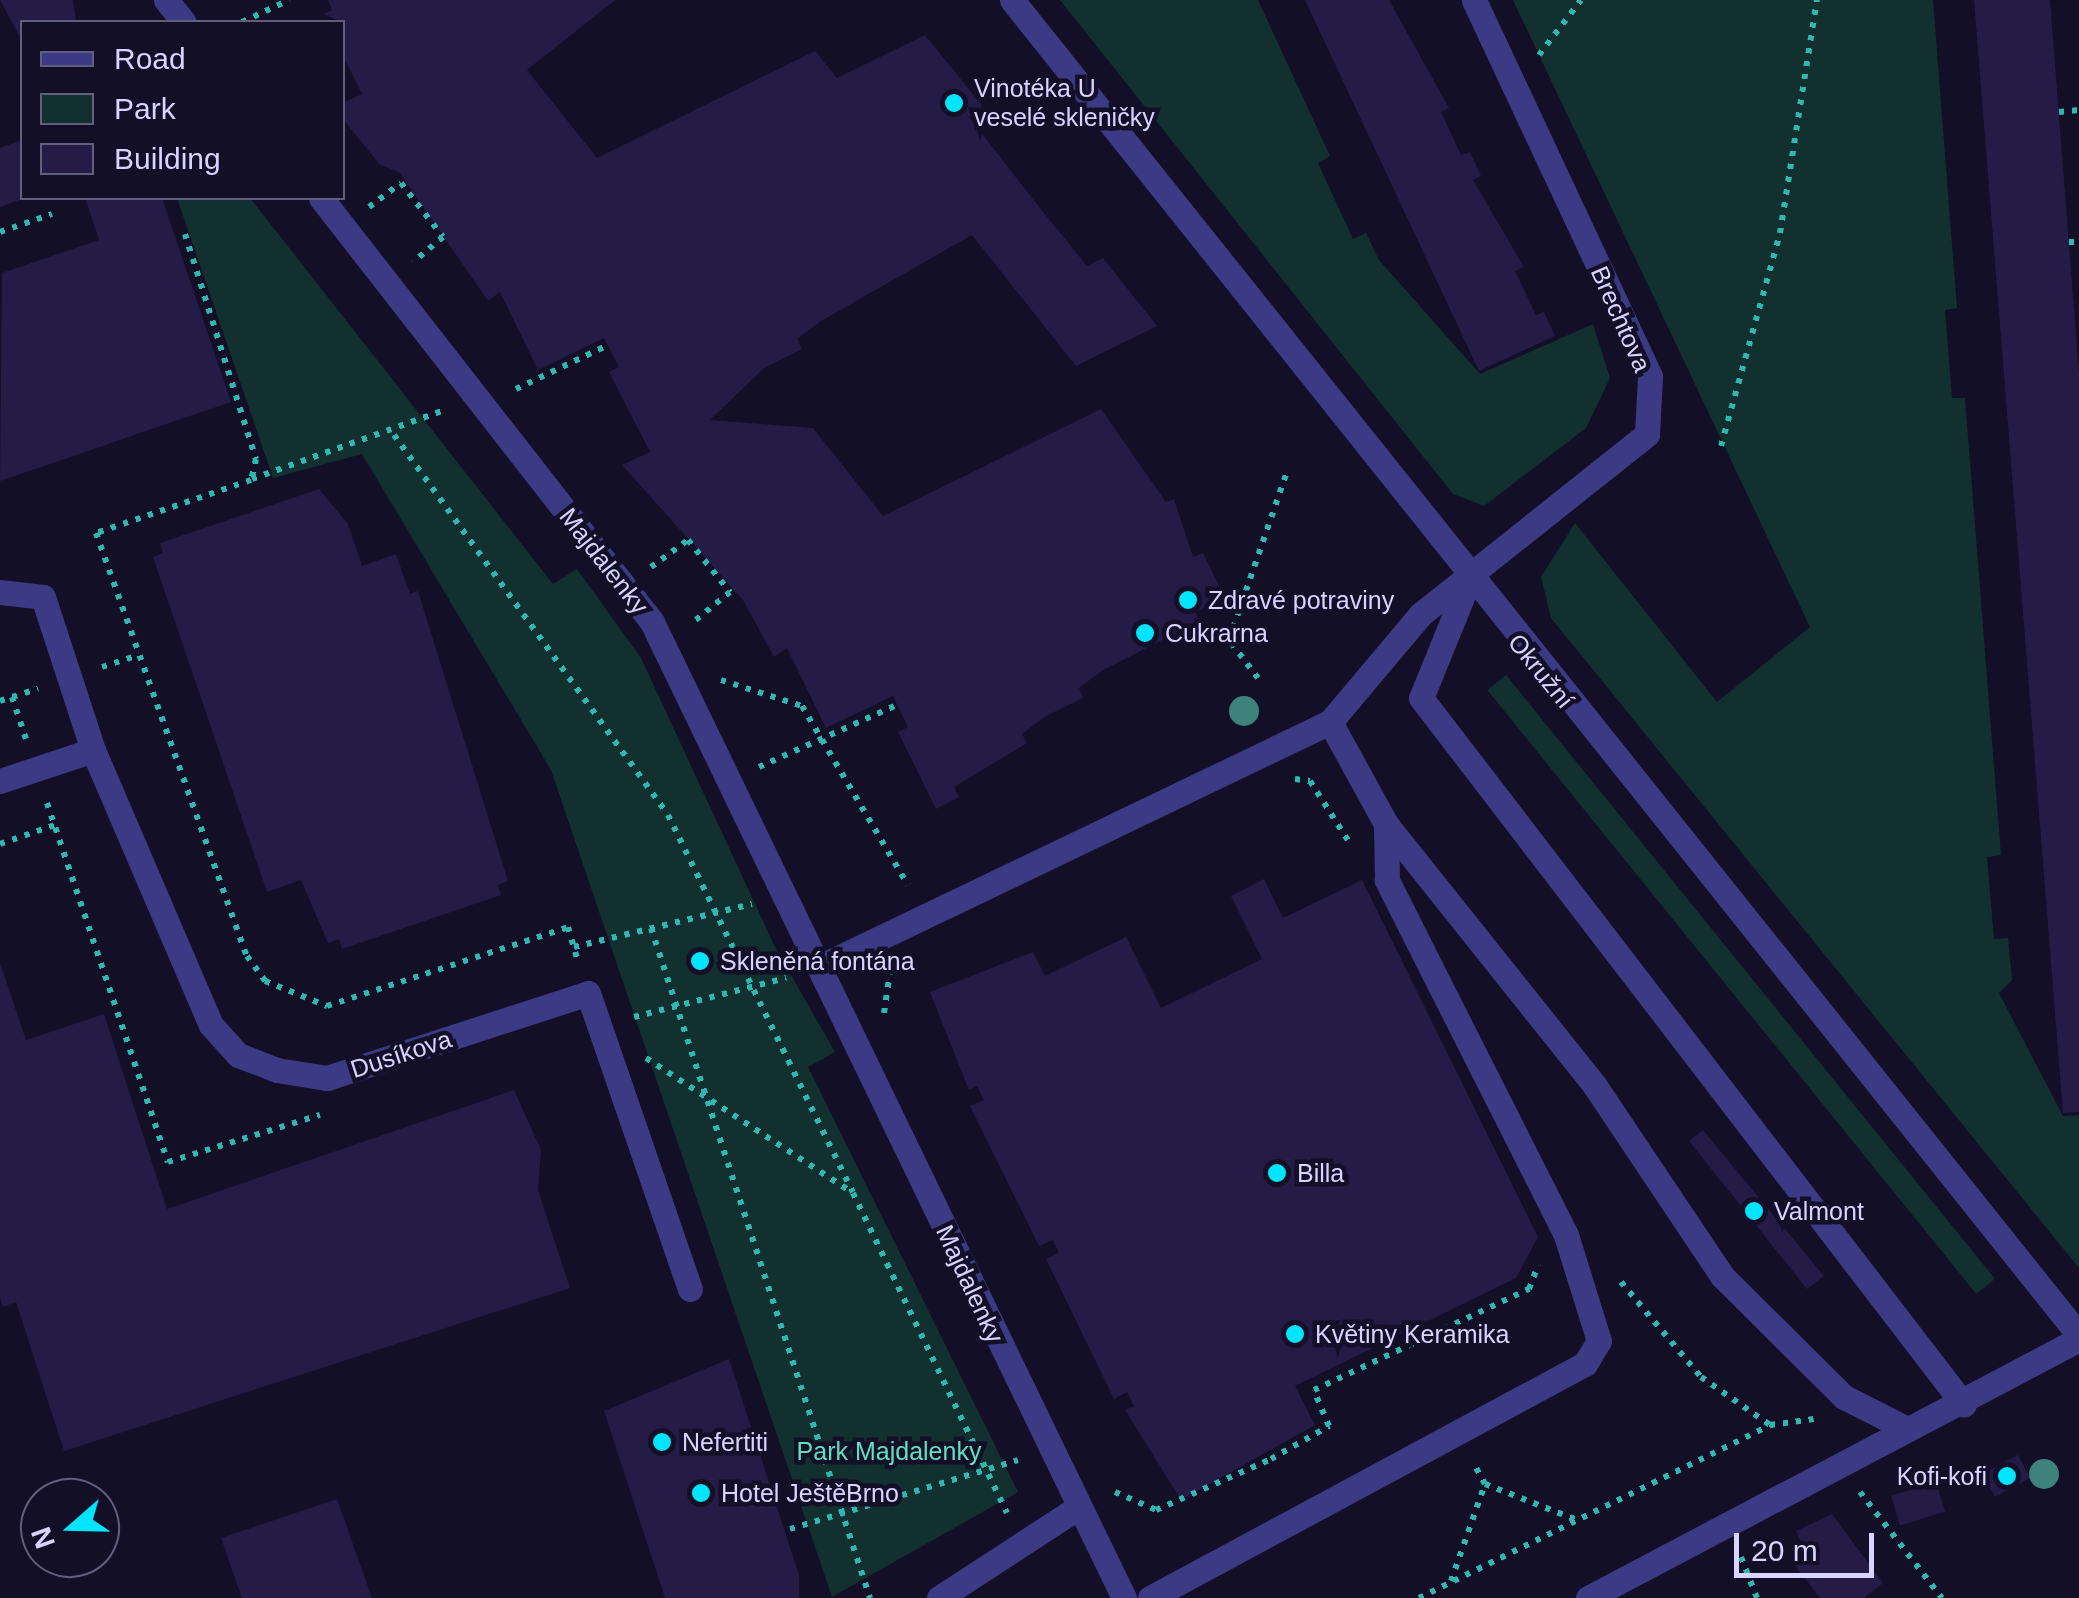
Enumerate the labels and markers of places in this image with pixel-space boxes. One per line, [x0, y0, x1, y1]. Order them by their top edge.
place label: Vinotéka U veselé skleničky [974, 74, 1155, 133]
marker: Vinotéka U veselé skleničky [943, 92, 965, 114]
place label: Zdravé potraviny [1208, 585, 1394, 615]
marker: Zdravé potraviny [1177, 589, 1199, 611]
place label: Cukrarna [1165, 618, 1268, 648]
marker: Cukrarna [1134, 622, 1156, 644]
place label: Skleněná fontána [720, 946, 915, 976]
marker: Skleněná fontána [689, 950, 711, 972]
place label: Billa [1297, 1158, 1344, 1188]
marker: Billa [1266, 1162, 1288, 1184]
place label: Valmont [1774, 1196, 1864, 1226]
marker: Valmont [1743, 1200, 1765, 1222]
place label: Květiny Keramika [1315, 1319, 1510, 1349]
marker: Květiny Keramika [1284, 1323, 1306, 1345]
place label: Nefertiti [682, 1427, 768, 1457]
marker: Nefertiti [651, 1431, 673, 1453]
place label: Kofi-kofi [1897, 1461, 1987, 1491]
marker: Kofi-kofi [1996, 1465, 2018, 1487]
place label: Hotel JeštěBrno [721, 1478, 899, 1508]
marker: Hotel JeštěBrno [690, 1482, 712, 1504]

